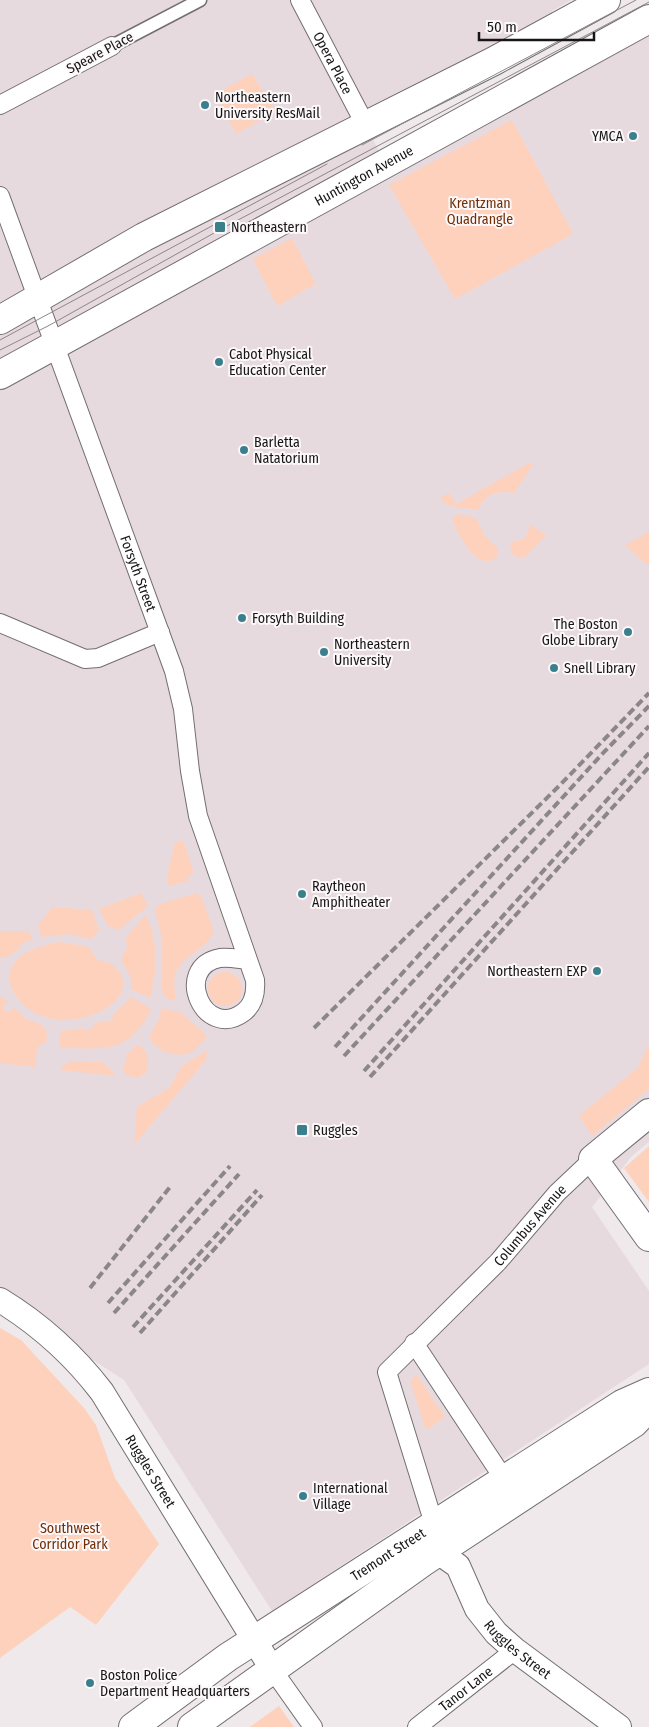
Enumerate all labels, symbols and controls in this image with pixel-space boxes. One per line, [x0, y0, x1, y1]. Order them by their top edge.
scale bar [479, 10, 594, 42]
text: 50 m [487, 18, 517, 36]
street label: Speare Place [64, 28, 136, 78]
street label: Opera Place [310, 29, 356, 97]
place label: Northeastern University ResMail [215, 89, 320, 122]
marker: Northeastern University ResMail [199, 99, 211, 111]
place label: YMCA [592, 128, 624, 145]
marker: YMCA [627, 130, 639, 142]
street label: Huntington Avenue [312, 142, 416, 209]
park label: Krentzman Quadrangle [447, 195, 513, 228]
place label: Northeastern [231, 219, 307, 236]
marker: Northeastern [213, 220, 227, 234]
place label: Cabot Physical Education Center [229, 346, 326, 379]
marker: Cabot Physical Education Center [213, 356, 225, 368]
place label: Barletta Natatorium [254, 434, 319, 467]
marker: Barletta Natatorium [238, 444, 250, 456]
street label: Forsyth Street [117, 533, 160, 614]
place label: Forsyth Building [252, 610, 345, 627]
marker: Forsyth Building [236, 612, 248, 624]
place label: The Boston Globe Library [542, 616, 619, 649]
marker: The Boston Globe Library [622, 626, 634, 638]
place label: Northeastern University [334, 636, 410, 669]
marker: Northeastern University [318, 646, 330, 658]
place label: Snell Library [564, 660, 636, 677]
marker: Snell Library [548, 662, 560, 674]
place label: Raytheon Amphitheater [312, 878, 390, 911]
marker: Raytheon Amphitheater [296, 888, 308, 900]
place label: Northeastern EXP [487, 963, 587, 980]
marker: Northeastern EXP [591, 965, 603, 977]
place label: Ruggles [313, 1122, 358, 1139]
marker: Ruggles [295, 1123, 309, 1137]
street label: Columbus Avenue [490, 1181, 569, 1269]
street label: Ruggles Street [122, 1432, 180, 1511]
place label: International Village [313, 1480, 388, 1513]
marker: International Village [297, 1490, 309, 1502]
park label: Southwest Corridor Park [32, 1520, 108, 1553]
street label: Tremont Street [347, 1524, 429, 1585]
street label: Ruggles Street [480, 1617, 555, 1682]
street label: Tanor Lane [436, 1663, 496, 1715]
place label: Boston Police Department Headquarters [100, 1667, 250, 1700]
marker: Boston Police Department Headquarters [84, 1677, 96, 1689]

